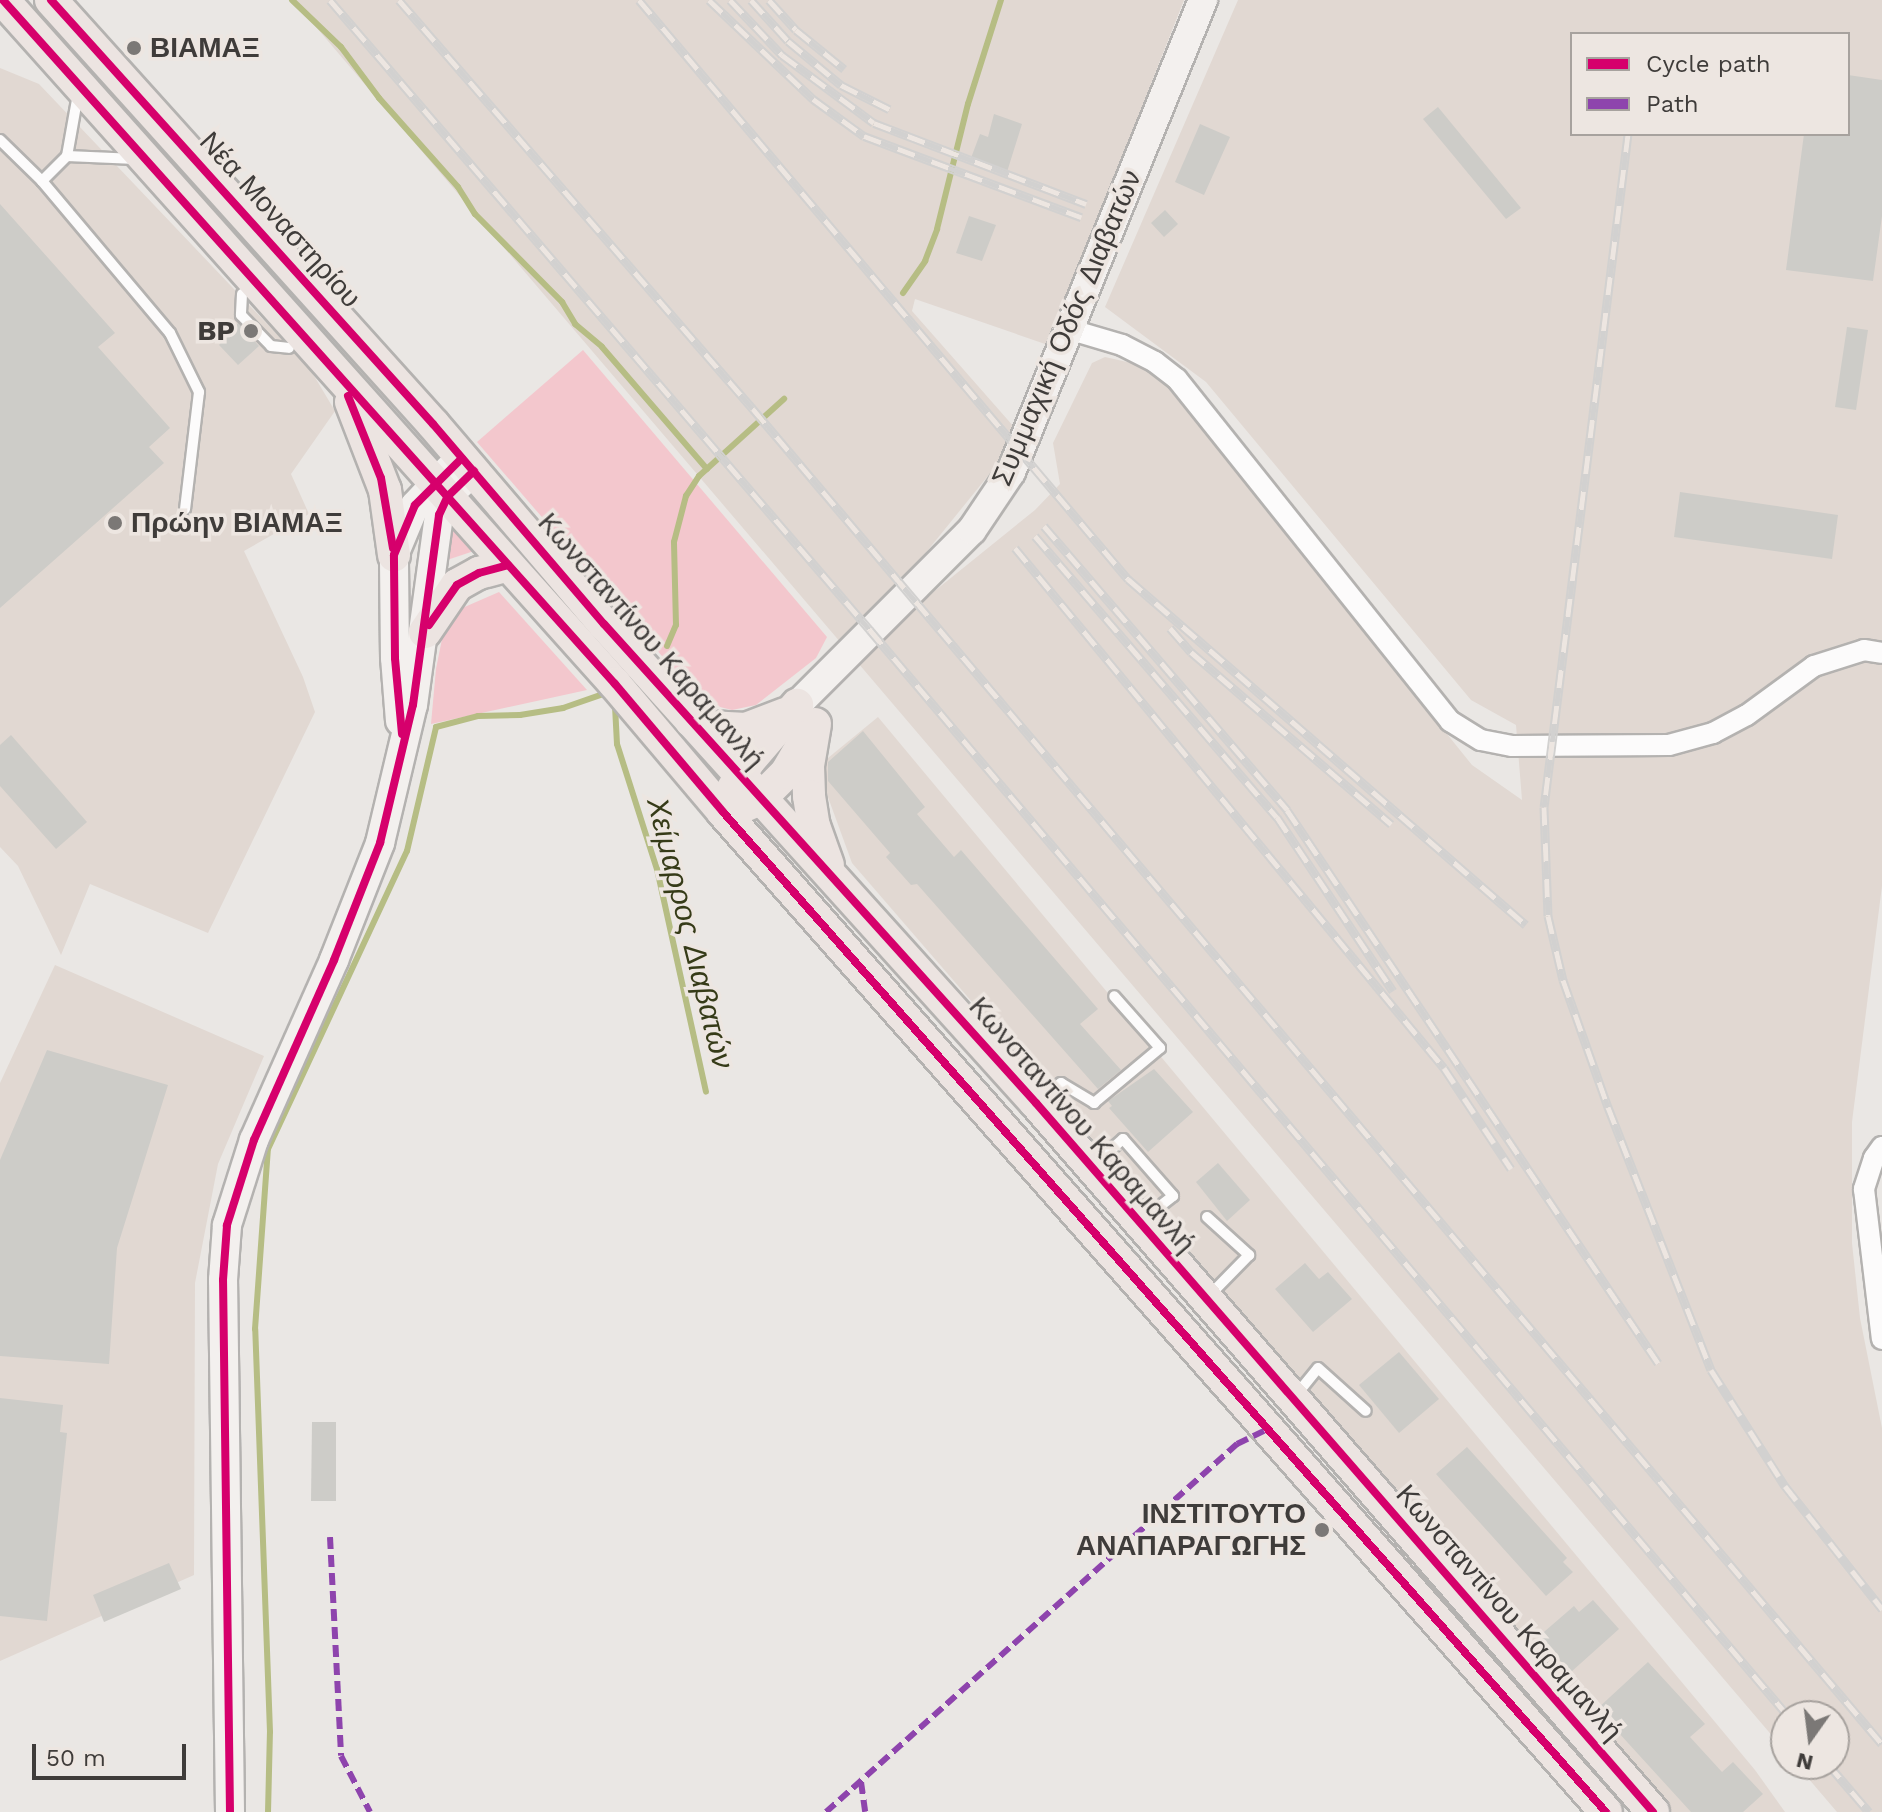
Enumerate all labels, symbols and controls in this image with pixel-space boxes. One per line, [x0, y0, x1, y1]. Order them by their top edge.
place label: ΒΙΑΜΑΞ [150, 31, 260, 65]
legend [1570, 32, 1850, 136]
marker: ΒΙΑΜΑΞ [125, 39, 143, 57]
text: Cycle path [1646, 50, 1771, 78]
text: Path [1646, 90, 1699, 118]
street label: Νέα Μοναστηρίου [192, 125, 368, 315]
street label: Συμμαχική Οδός Διαβατών [985, 165, 1149, 491]
place label: BP [197, 314, 235, 348]
marker: BP [242, 322, 260, 340]
place label: Πρώην ΒΙΑΜΑΞ [131, 506, 343, 540]
street label: Κωνσταντίνου Καραμανλή [531, 506, 771, 776]
marker: Πρώην ΒΙΑΜΑΞ [106, 514, 124, 532]
water label: Χείμαρρος Διαβατών [639, 794, 741, 1072]
street label: Κωνσταντίνου Καραμανλή [962, 990, 1202, 1260]
street label: Κωνσταντίνου Καραμανλή [1389, 1478, 1629, 1748]
place label: ΙΝΣΤΙΤΟΥΤΟ ΑΝΑΠΑΡΑΓΩΓΗΣ [1076, 1497, 1306, 1563]
marker: ΙΝΣΤΙΤΟΥΤΟ ΑΝΑΠΑΡΑΓΩΓΗΣ [1313, 1521, 1331, 1539]
north arrow [1770, 1700, 1850, 1780]
scale bar [36, 1728, 190, 1778]
text: 50 m [46, 1744, 106, 1772]
text: N [1794, 1748, 1815, 1776]

